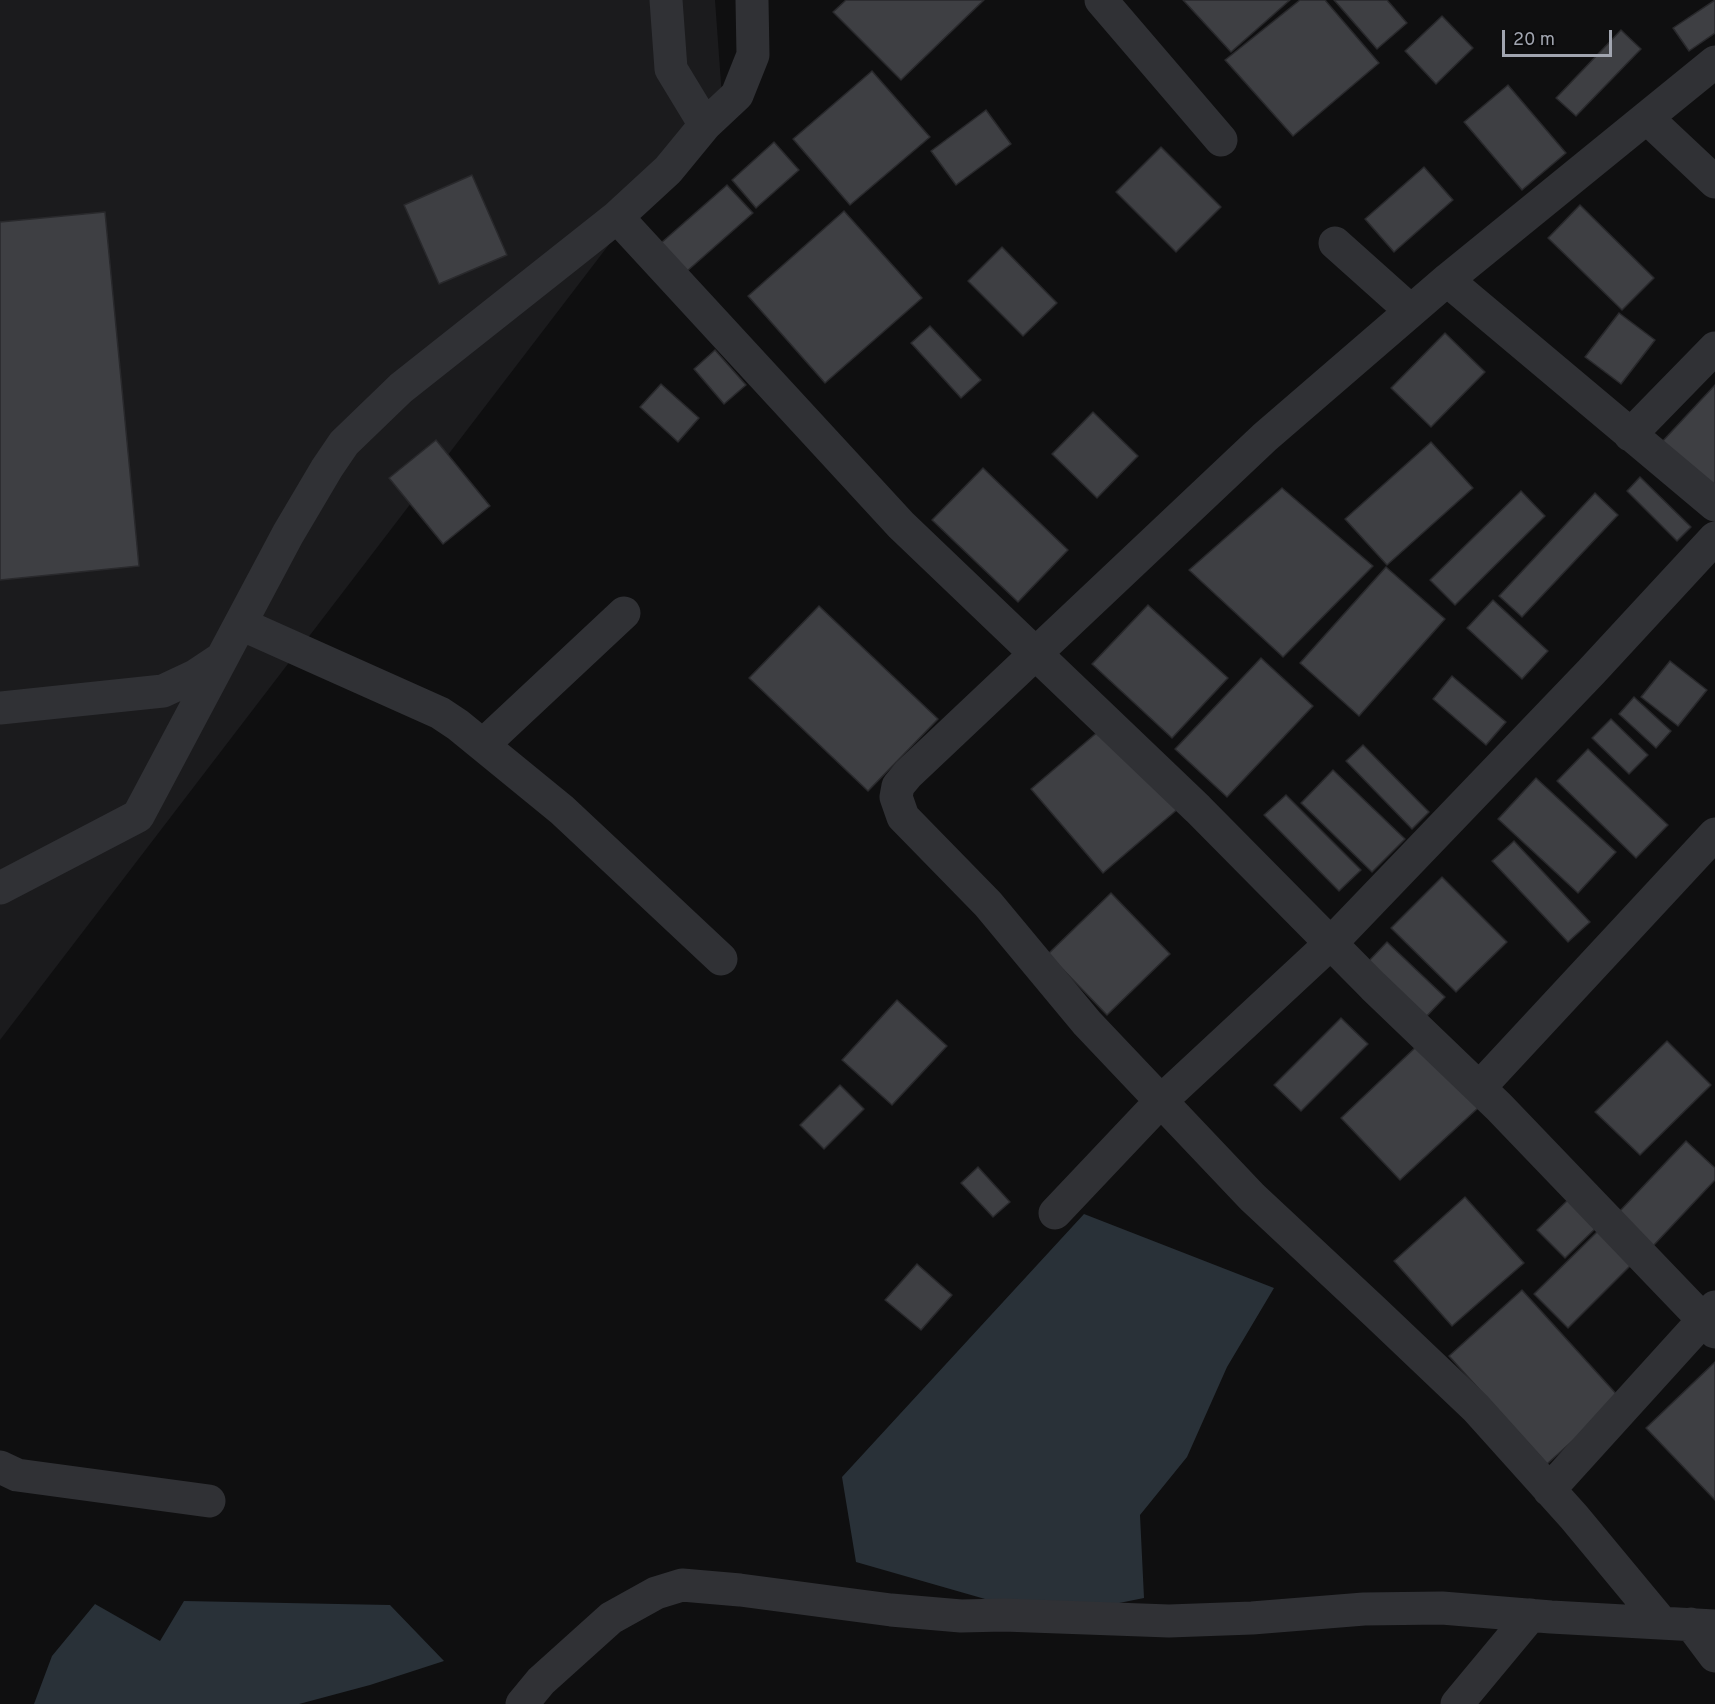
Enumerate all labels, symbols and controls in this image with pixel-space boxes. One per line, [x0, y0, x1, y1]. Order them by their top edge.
scale bar [1505, 18, 1614, 56]
text: 20 m [1513, 29, 1555, 52]

